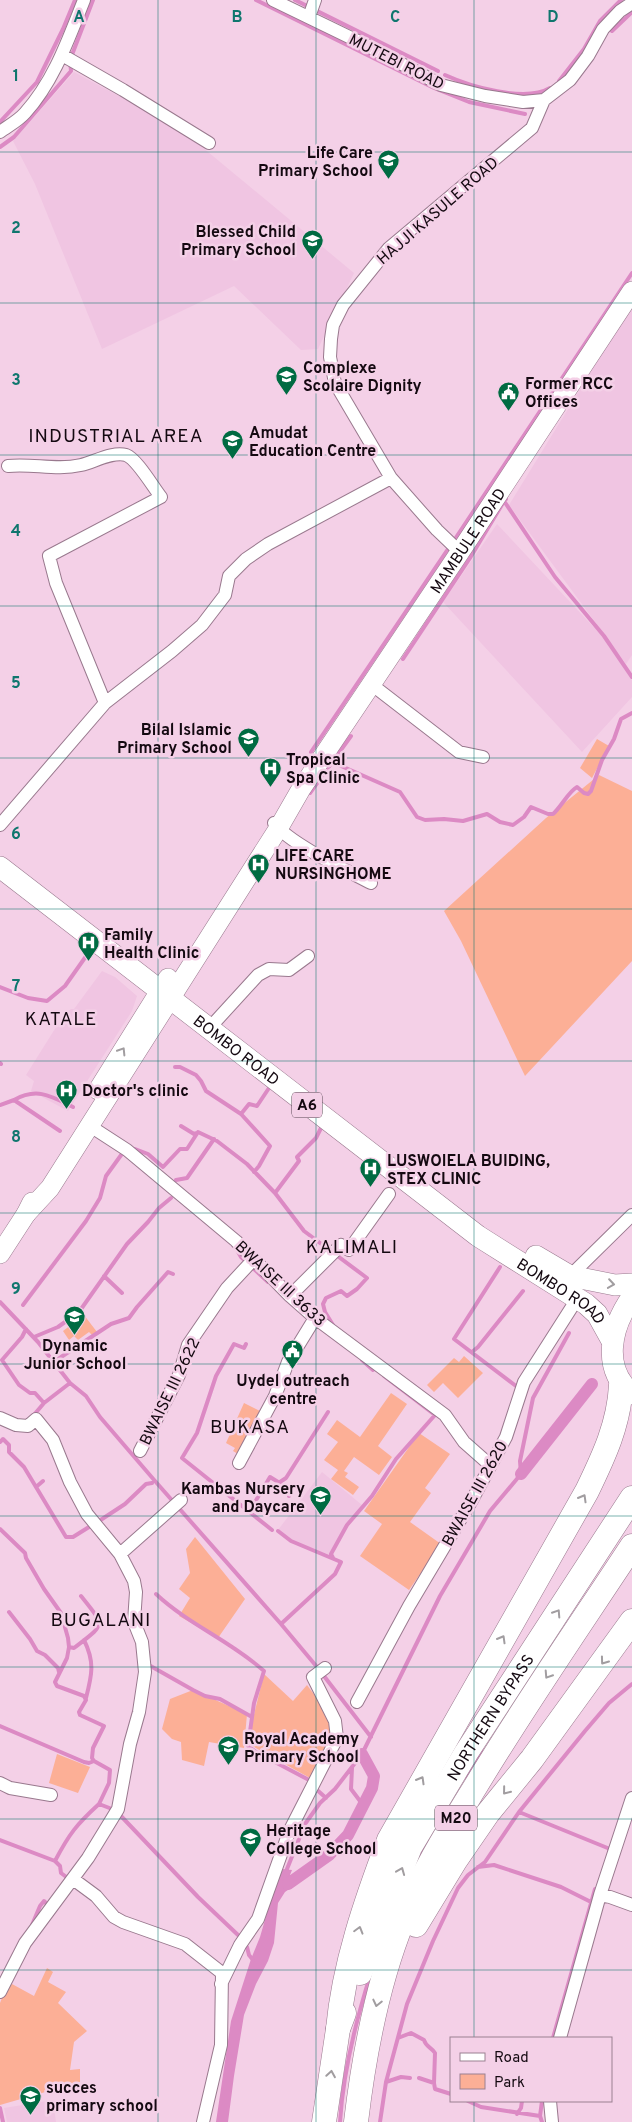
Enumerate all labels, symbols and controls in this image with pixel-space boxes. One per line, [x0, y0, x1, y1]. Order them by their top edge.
text: A [73, 8, 85, 28]
text: B [231, 8, 243, 28]
text: C [390, 8, 400, 28]
text: D [547, 8, 559, 28]
street label: MUTEBI ROAD [345, 30, 447, 95]
text: 1 [13, 67, 19, 87]
place label: Life Care Primary School [258, 144, 373, 182]
school or university icon: Life Care Primary School [377, 149, 401, 180]
street label: HAJJI KASULE ROAD [373, 153, 503, 270]
text: 2 [11, 219, 21, 239]
place label: Blessed Child Primary School [181, 223, 296, 261]
school or university icon: Blessed Child Primary School [300, 228, 324, 259]
place label: Complexe Scolaire Dignity [303, 359, 422, 397]
school or university icon: Complexe Scolaire Dignity [275, 364, 299, 395]
text: 3 [11, 371, 21, 391]
place label: Former RCC Offices [525, 375, 613, 413]
public building icon: Former RCC Offices [497, 380, 521, 411]
place label: Amudat Education Centre [249, 424, 376, 462]
district label: INDUSTRIAL AREA [28, 425, 204, 449]
school or university icon: Amudat Education Centre [221, 429, 245, 460]
street label: MAMBULE ROAD [427, 485, 511, 598]
text: 4 [11, 522, 21, 542]
text: 5 [11, 674, 21, 694]
place label: Bilal Islamic Primary School [117, 721, 232, 759]
school or university icon: Bilal Islamic Primary School [236, 726, 260, 757]
place label: Tropical Spa Clinic [286, 751, 360, 789]
hospital icon: Tropical Spa Clinic [258, 756, 282, 787]
text: 6 [11, 825, 21, 845]
place label: LIFE CARE NURSINGHOME [275, 847, 391, 885]
hospital icon: LIFE CARE NURSINGHOME [247, 852, 271, 883]
place label: Family Health Clinic [104, 926, 199, 964]
hospital icon: Family Health Clinic [76, 931, 100, 962]
text: 7 [12, 977, 20, 997]
district label: KATALE [25, 1008, 97, 1032]
street label: BOMBO ROAD [188, 1012, 283, 1091]
one-way arrow [115, 1047, 125, 1056]
hospital icon: Doctor's clinic [54, 1078, 78, 1109]
place label: Doctor's clinic [82, 1082, 189, 1102]
road number: A6 [292, 1092, 322, 1118]
text: 8 [11, 1128, 21, 1148]
place label: LUSWOIELA BUIDING, STEX CLINIC [387, 1152, 550, 1190]
hospital icon: LUSWOIELA BUIDING, STEX CLINIC [359, 1157, 383, 1188]
district label: KALIMALI [306, 1236, 398, 1260]
street label: BWAISE III 3633 [230, 1237, 329, 1332]
street label: BOMBO ROAD [512, 1255, 609, 1328]
one-way arrow [607, 1278, 615, 1289]
text: 9 [11, 1280, 21, 1300]
school or university icon: Dynamic Junior School [63, 1304, 87, 1335]
street label: BWAISE III 2622 [136, 1335, 205, 1449]
place label: Dynamic Junior School [24, 1337, 126, 1375]
public building icon: Uydel outreach centre [281, 1339, 305, 1370]
place label: Uydel outreach centre [236, 1372, 350, 1410]
district label: BUKASA [210, 1416, 290, 1440]
street label: BWAISE III 2620 [438, 1438, 513, 1550]
place label: Kambas Nursery and Daycare [181, 1480, 305, 1518]
school or university icon: Kambas Nursery and Daycare [309, 1485, 333, 1516]
one-way arrow [576, 1495, 586, 1504]
district label: BUGALANI [51, 1609, 151, 1633]
one-way arrow [551, 1609, 560, 1618]
one-way arrow [496, 1636, 506, 1645]
street label: NORTHERN BYPASS [444, 1651, 539, 1785]
one-way arrow [601, 1655, 610, 1665]
one-way arrow [544, 1669, 554, 1678]
place label: Royal Academy Primary School [244, 1730, 359, 1768]
school or university icon: Royal Academy Primary School [216, 1735, 240, 1766]
one-way arrow [415, 1777, 425, 1786]
one-way arrow [503, 1785, 511, 1794]
road number: M20 [435, 1806, 477, 1830]
place label: Heritage College School [266, 1822, 376, 1860]
school or university icon: Heritage College School [238, 1827, 262, 1858]
one-way arrow [395, 1867, 405, 1876]
one-way arrow [353, 1926, 363, 1934]
one-way arrow [372, 1999, 383, 2008]
legend [450, 2037, 612, 2102]
text: Road [494, 2049, 529, 2068]
one-way arrow [326, 2069, 336, 2078]
text: Park [494, 2074, 525, 2093]
place label: succes primary school [46, 2079, 158, 2117]
school or university icon: succes primary school [18, 2084, 42, 2115]

